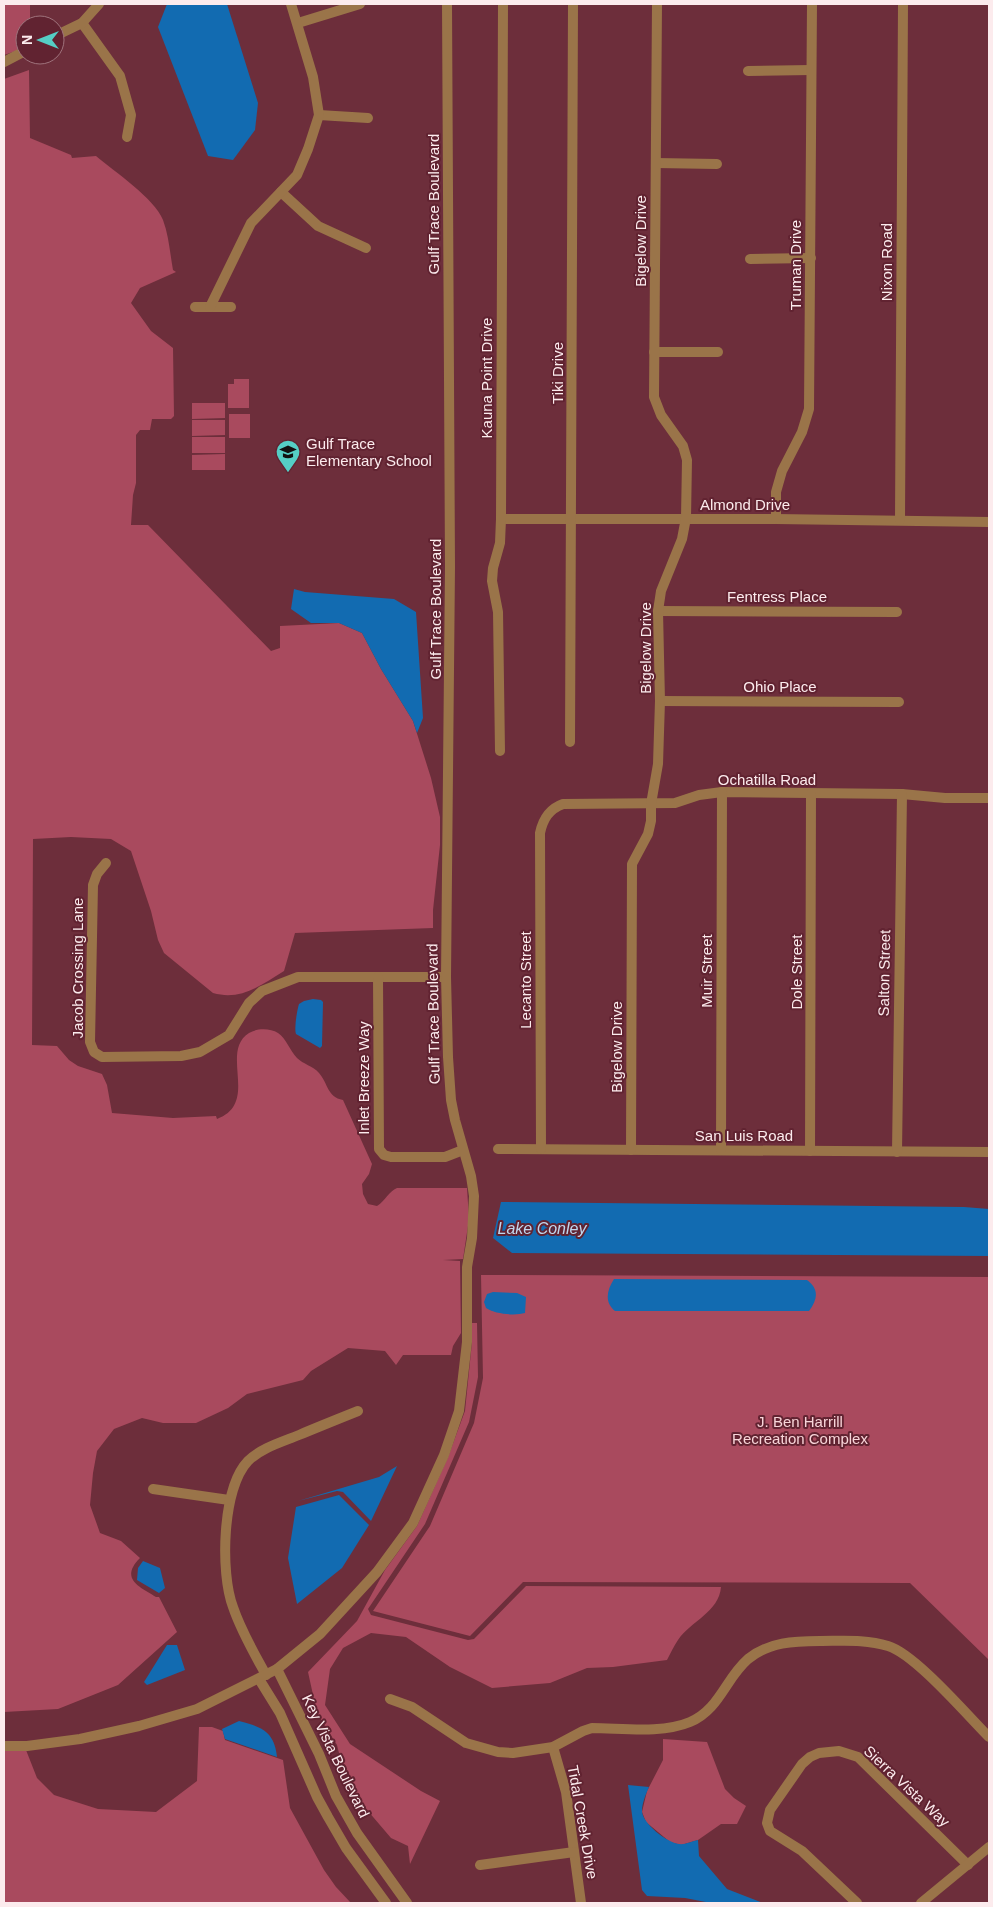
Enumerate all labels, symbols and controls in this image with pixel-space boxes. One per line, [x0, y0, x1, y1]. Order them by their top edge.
north arrow [15, 15, 65, 65]
text: N [19, 35, 35, 45]
street label: Gulf Trace Boulevard [425, 134, 442, 274]
street label: Bigelow Drive [632, 195, 649, 287]
street label: Truman Drive [787, 220, 804, 310]
street label: Nixon Road [878, 223, 895, 301]
street label: Kauna Point Drive [478, 318, 495, 438]
street label: Tiki Drive [549, 342, 566, 404]
place label: Gulf Trace Elementary School [306, 435, 432, 469]
school or university icon: Gulf Trace Elementary School [275, 439, 301, 473]
street label: Almond Drive [700, 496, 790, 513]
street label: Gulf Trace Boulevard [427, 539, 444, 679]
street label: Fentress Place [727, 588, 827, 605]
street label: Bigelow Drive [637, 602, 654, 694]
street label: Ohio Place [743, 678, 817, 695]
street label: Ochatilla Road [718, 771, 816, 788]
street label: Jacob Crossing Lane [69, 898, 86, 1038]
street label: Salton Street [875, 929, 893, 1017]
street label: Lecanto Street [517, 930, 534, 1029]
street label: Muir Street [698, 933, 715, 1008]
street label: Dole Street [788, 934, 805, 1010]
street label: Gulf Trace Boulevard [423, 943, 443, 1085]
street label: Bigelow Drive [608, 1001, 625, 1093]
street label: Inlet Breeze Way [355, 1021, 372, 1135]
street label: San Luis Road [695, 1127, 793, 1144]
water label: Lake Conley [498, 1220, 587, 1237]
park label: J. Ben Harrill Recreation Complex [732, 1413, 868, 1447]
street label: Key Vista Boulevard [299, 1692, 373, 1820]
street label: Sierra Vista Way [861, 1742, 954, 1830]
street label: Tidal Creek Drive [565, 1764, 601, 1880]

